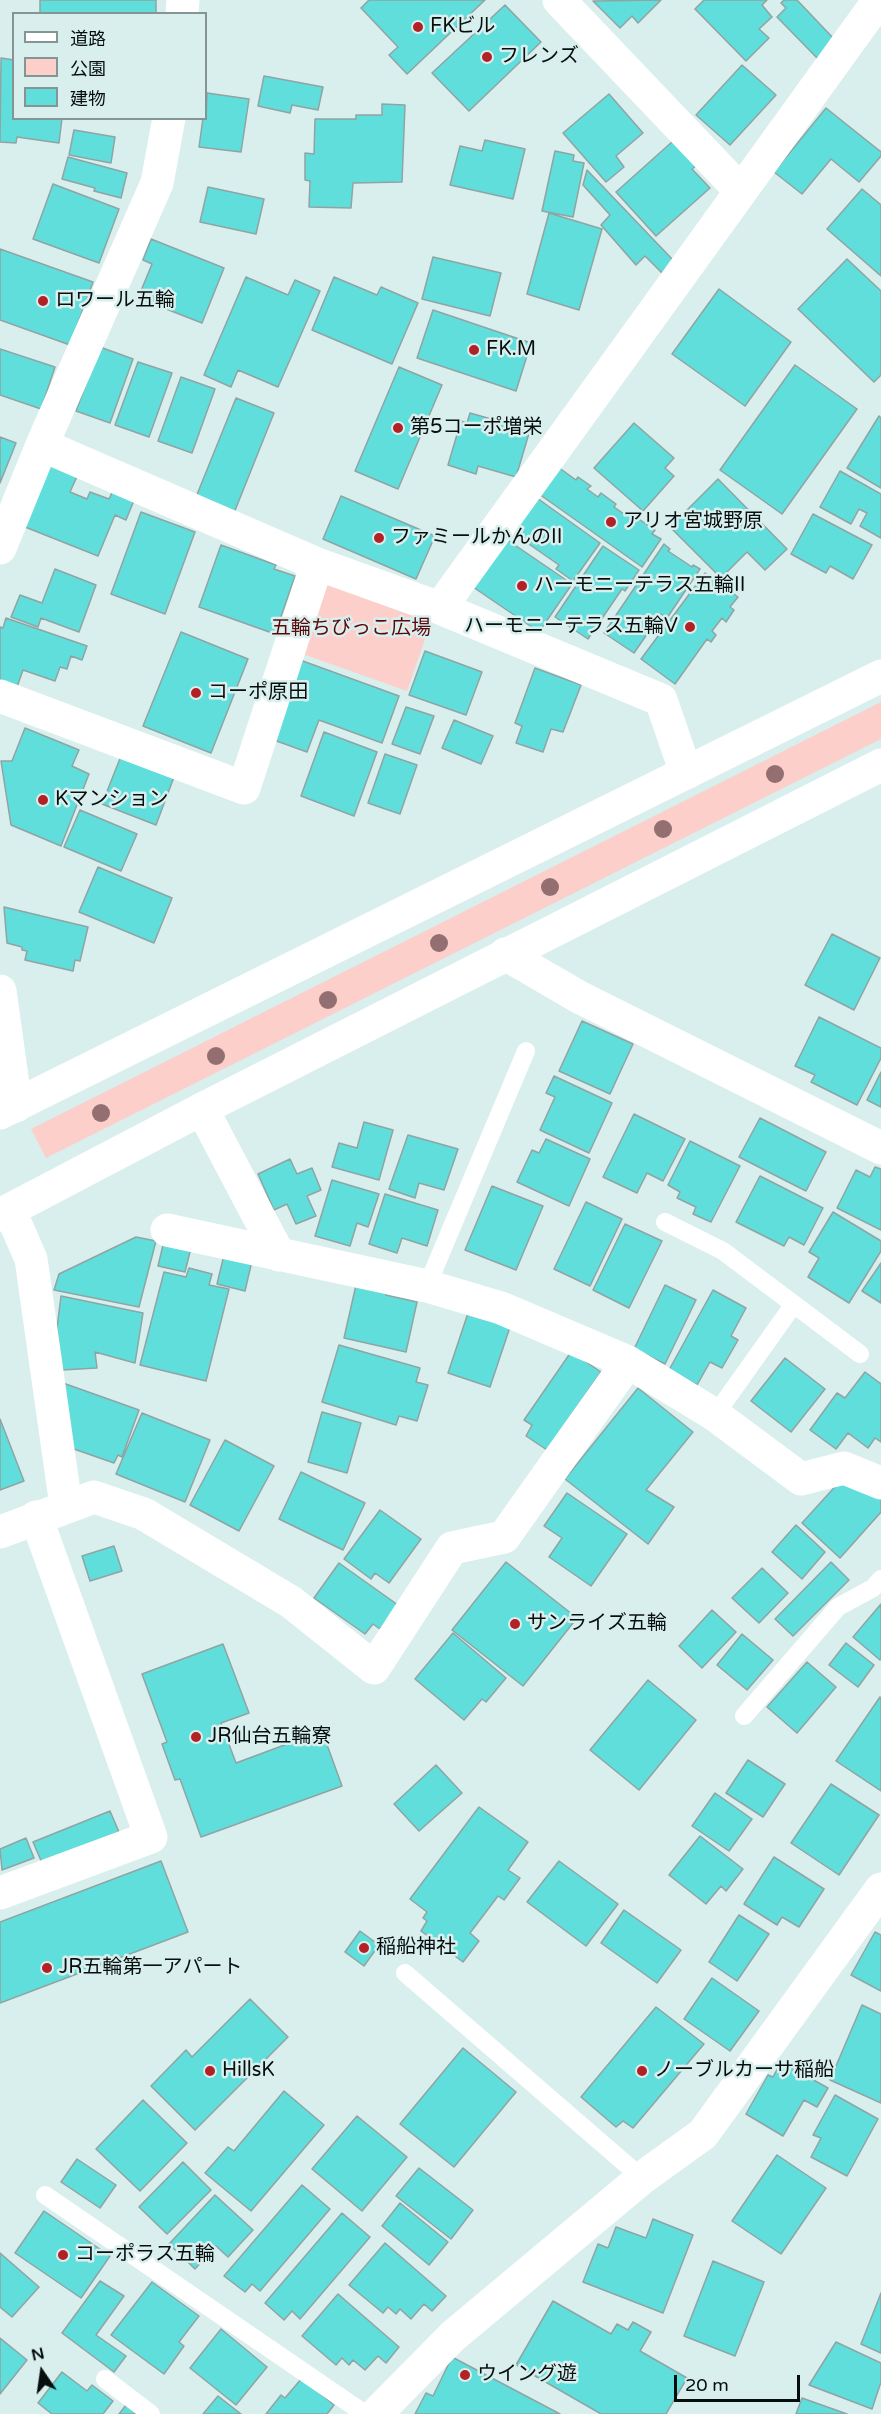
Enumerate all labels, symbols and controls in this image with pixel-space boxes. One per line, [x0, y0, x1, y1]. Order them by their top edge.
legend [12, 12, 207, 120]
place label: FKビル [430, 15, 496, 39]
marker: FKビル [411, 20, 425, 34]
text: 道路 [70, 28, 106, 50]
place label: フレンズ [499, 45, 579, 69]
marker: フレンズ [480, 50, 494, 64]
text: 公園 [70, 58, 106, 80]
text: 建物 [70, 88, 106, 110]
place label: ロワール五輪 [55, 289, 175, 313]
marker: ロワール五輪 [36, 294, 50, 308]
place label: FK.M [486, 338, 536, 362]
marker: FK.M [467, 343, 481, 357]
place label: 第5コーポ増栄 [410, 416, 543, 440]
marker: 第5コーポ増栄 [391, 421, 405, 435]
place label: アリオ宮城野原 [623, 510, 763, 534]
marker: アリオ宮城野原 [604, 515, 618, 529]
place label: ファミールかんのII [391, 526, 562, 550]
marker: ファミールかんのII [372, 531, 386, 545]
place label: ハーモニーテラス五輪II [534, 574, 745, 598]
marker: ハーモニーテラス五輪II [515, 579, 529, 593]
place label: ハーモニーテラス五輪V [464, 615, 678, 639]
park label: 五輪ちびっこ広場 [271, 617, 431, 641]
marker: ハーモニーテラス五輪V [683, 620, 697, 634]
place label: コーポ原田 [208, 681, 308, 705]
marker: コーポ原田 [189, 686, 203, 700]
place label: Kマンション [55, 788, 168, 812]
marker: Kマンション [36, 793, 50, 807]
place label: サンライズ五輪 [527, 1612, 667, 1636]
marker: サンライズ五輪 [508, 1617, 522, 1631]
place label: JR仙台五輪寮 [208, 1725, 332, 1749]
marker: JR仙台五輪寮 [189, 1730, 203, 1744]
place label: 稲船神社 [376, 1936, 456, 1960]
marker: 稲船神社 [357, 1941, 371, 1955]
place label: JR五輪第一アパート [59, 1956, 243, 1980]
marker: JR五輪第一アパート [40, 1961, 54, 1975]
place label: HillsK [222, 2059, 275, 2083]
place label: ノーブルカーサ稲船 [654, 2059, 834, 2083]
marker: HillsK [203, 2064, 217, 2078]
marker: ノーブルカーサ稲船 [635, 2064, 649, 2078]
place label: コーポラス五輪 [75, 2243, 215, 2267]
marker: コーポラス五輪 [56, 2248, 70, 2262]
north arrow [12, 2342, 72, 2402]
text: N [29, 2343, 46, 2366]
place label: ウイング遊 [477, 2363, 577, 2387]
scale bar [677, 2363, 803, 2401]
marker: ウイング遊 [458, 2368, 472, 2382]
text: 20 m [685, 2374, 729, 2396]

